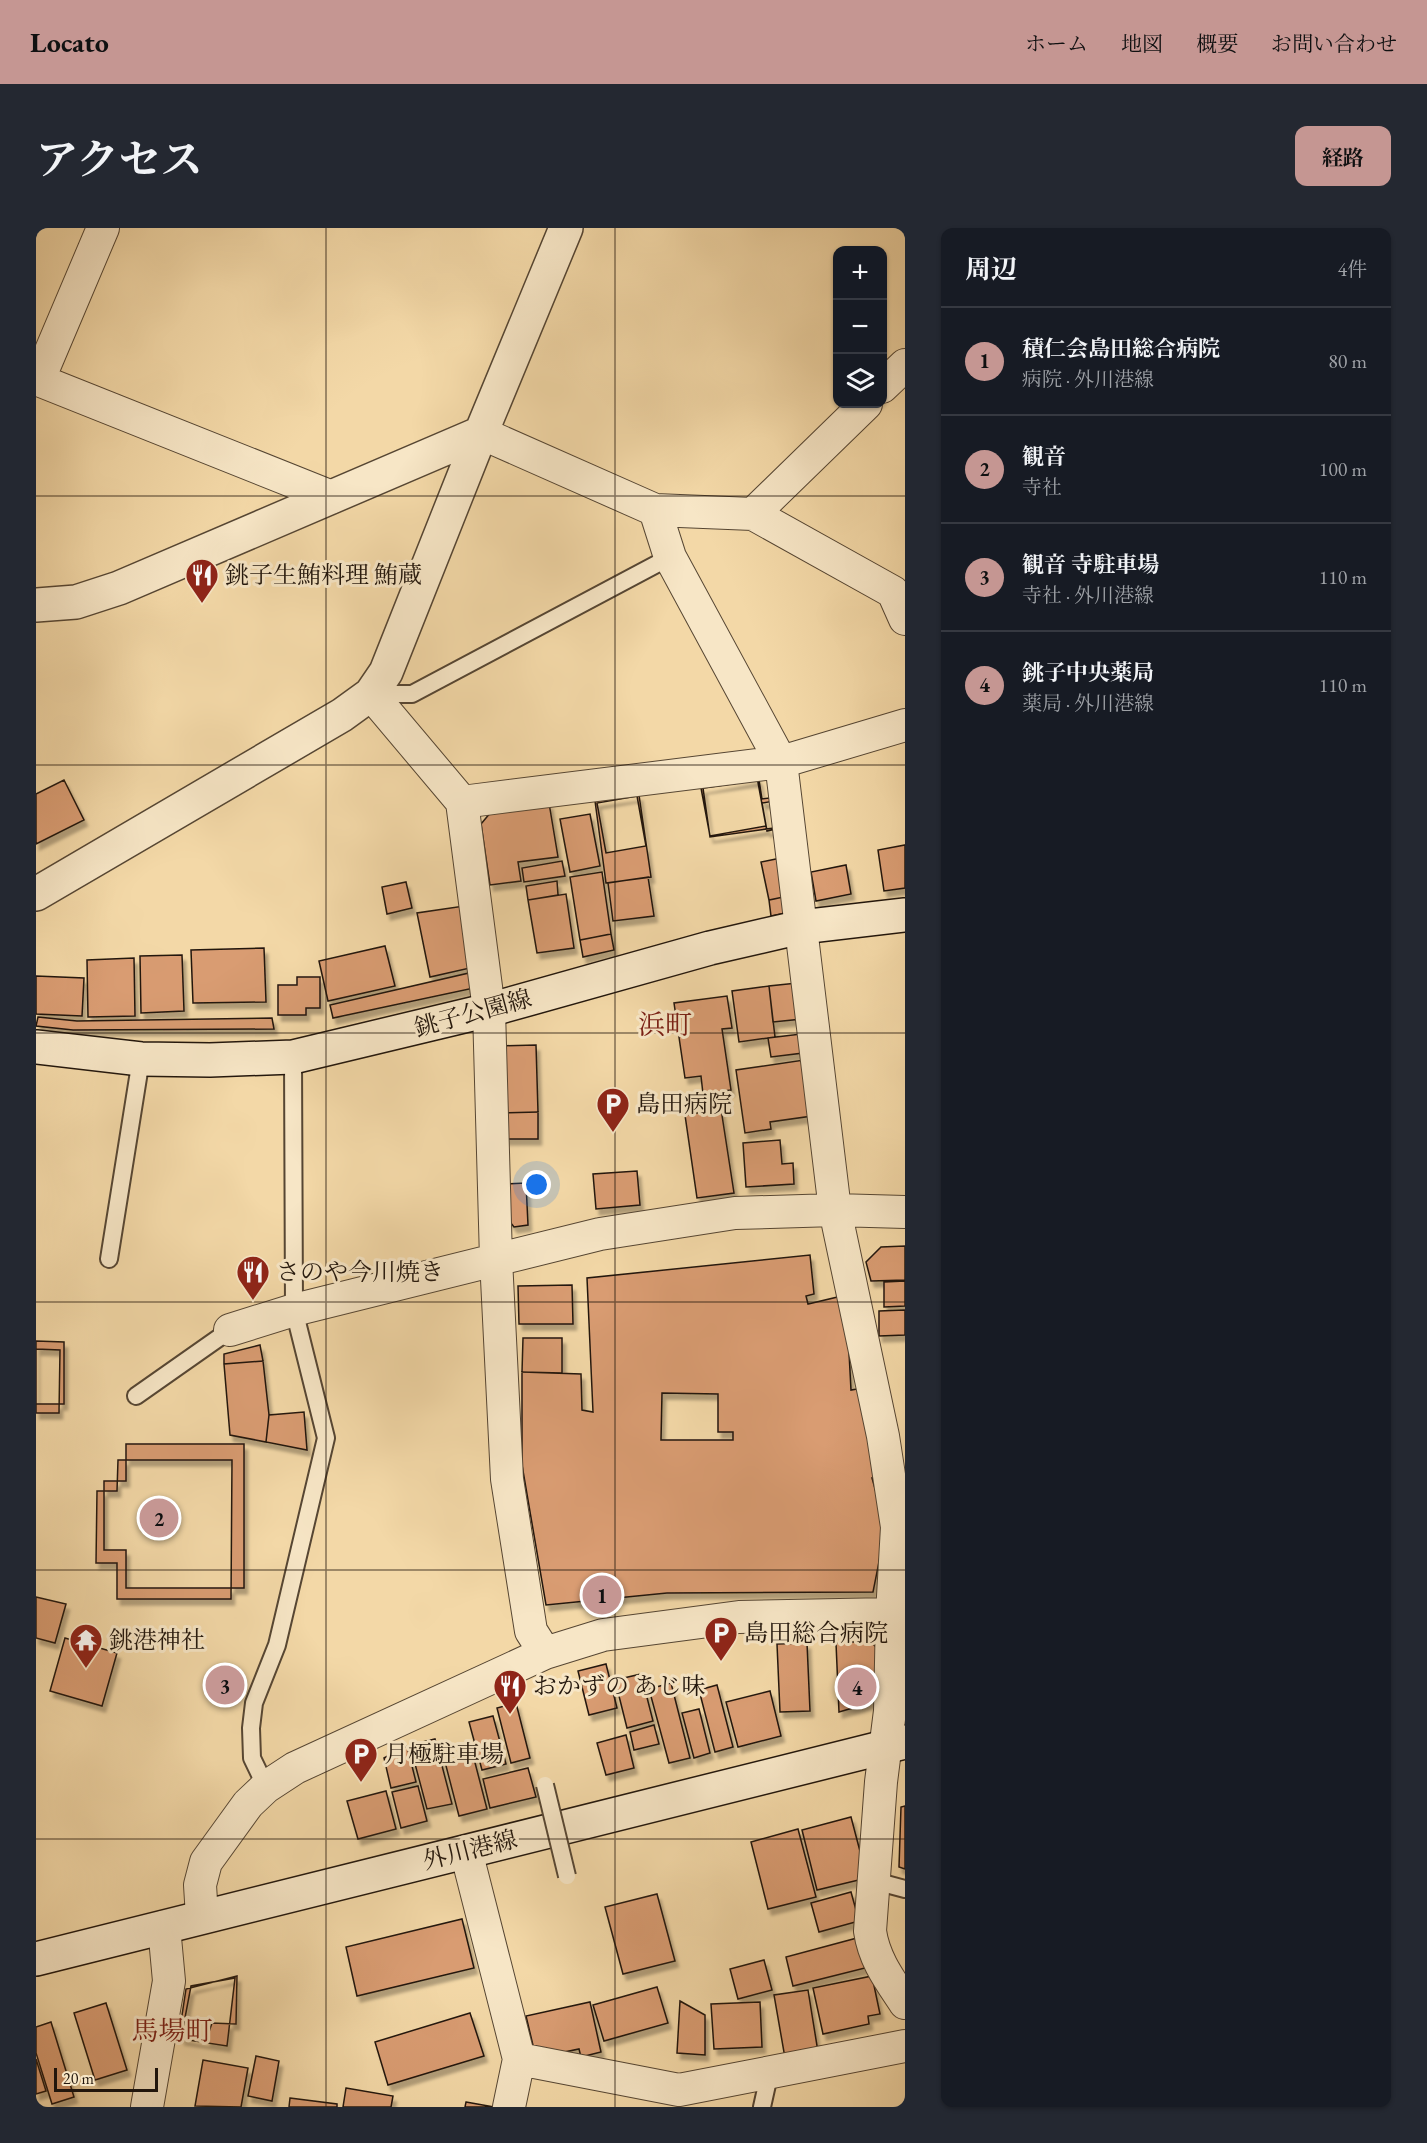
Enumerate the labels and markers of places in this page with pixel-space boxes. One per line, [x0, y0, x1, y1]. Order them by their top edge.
restaurant icon: 銚子生鮪料理 鮪蔵 [184, 557, 220, 604]
place label: 銚子生鮪料理 鮪蔵 [225, 559, 422, 590]
parking icon: 島田病院 [595, 1086, 631, 1133]
place label: 島田病院 [636, 1088, 732, 1119]
restaurant icon: さのや今川焼き [235, 1254, 271, 1301]
place label: さのや今川焼き [276, 1256, 444, 1287]
pin: 2 [140, 1496, 178, 1540]
pin: 1 [582, 1572, 622, 1618]
parking icon: 島田総合病院 [703, 1615, 739, 1662]
place label: 島田総合病院 [744, 1617, 888, 1648]
temple icon: 銚港神社 [68, 1622, 104, 1669]
place label: 銚港神社 [109, 1624, 205, 1655]
pin: 3 [206, 1662, 244, 1708]
pin: 4 [838, 1664, 876, 1710]
restaurant icon: おかずの あじ味 [492, 1668, 528, 1715]
place label: おかずの あじ味 [533, 1670, 706, 1701]
parking icon: 月極駐車場 [343, 1736, 379, 1783]
place label: 月極駐車場 [384, 1738, 504, 1769]

